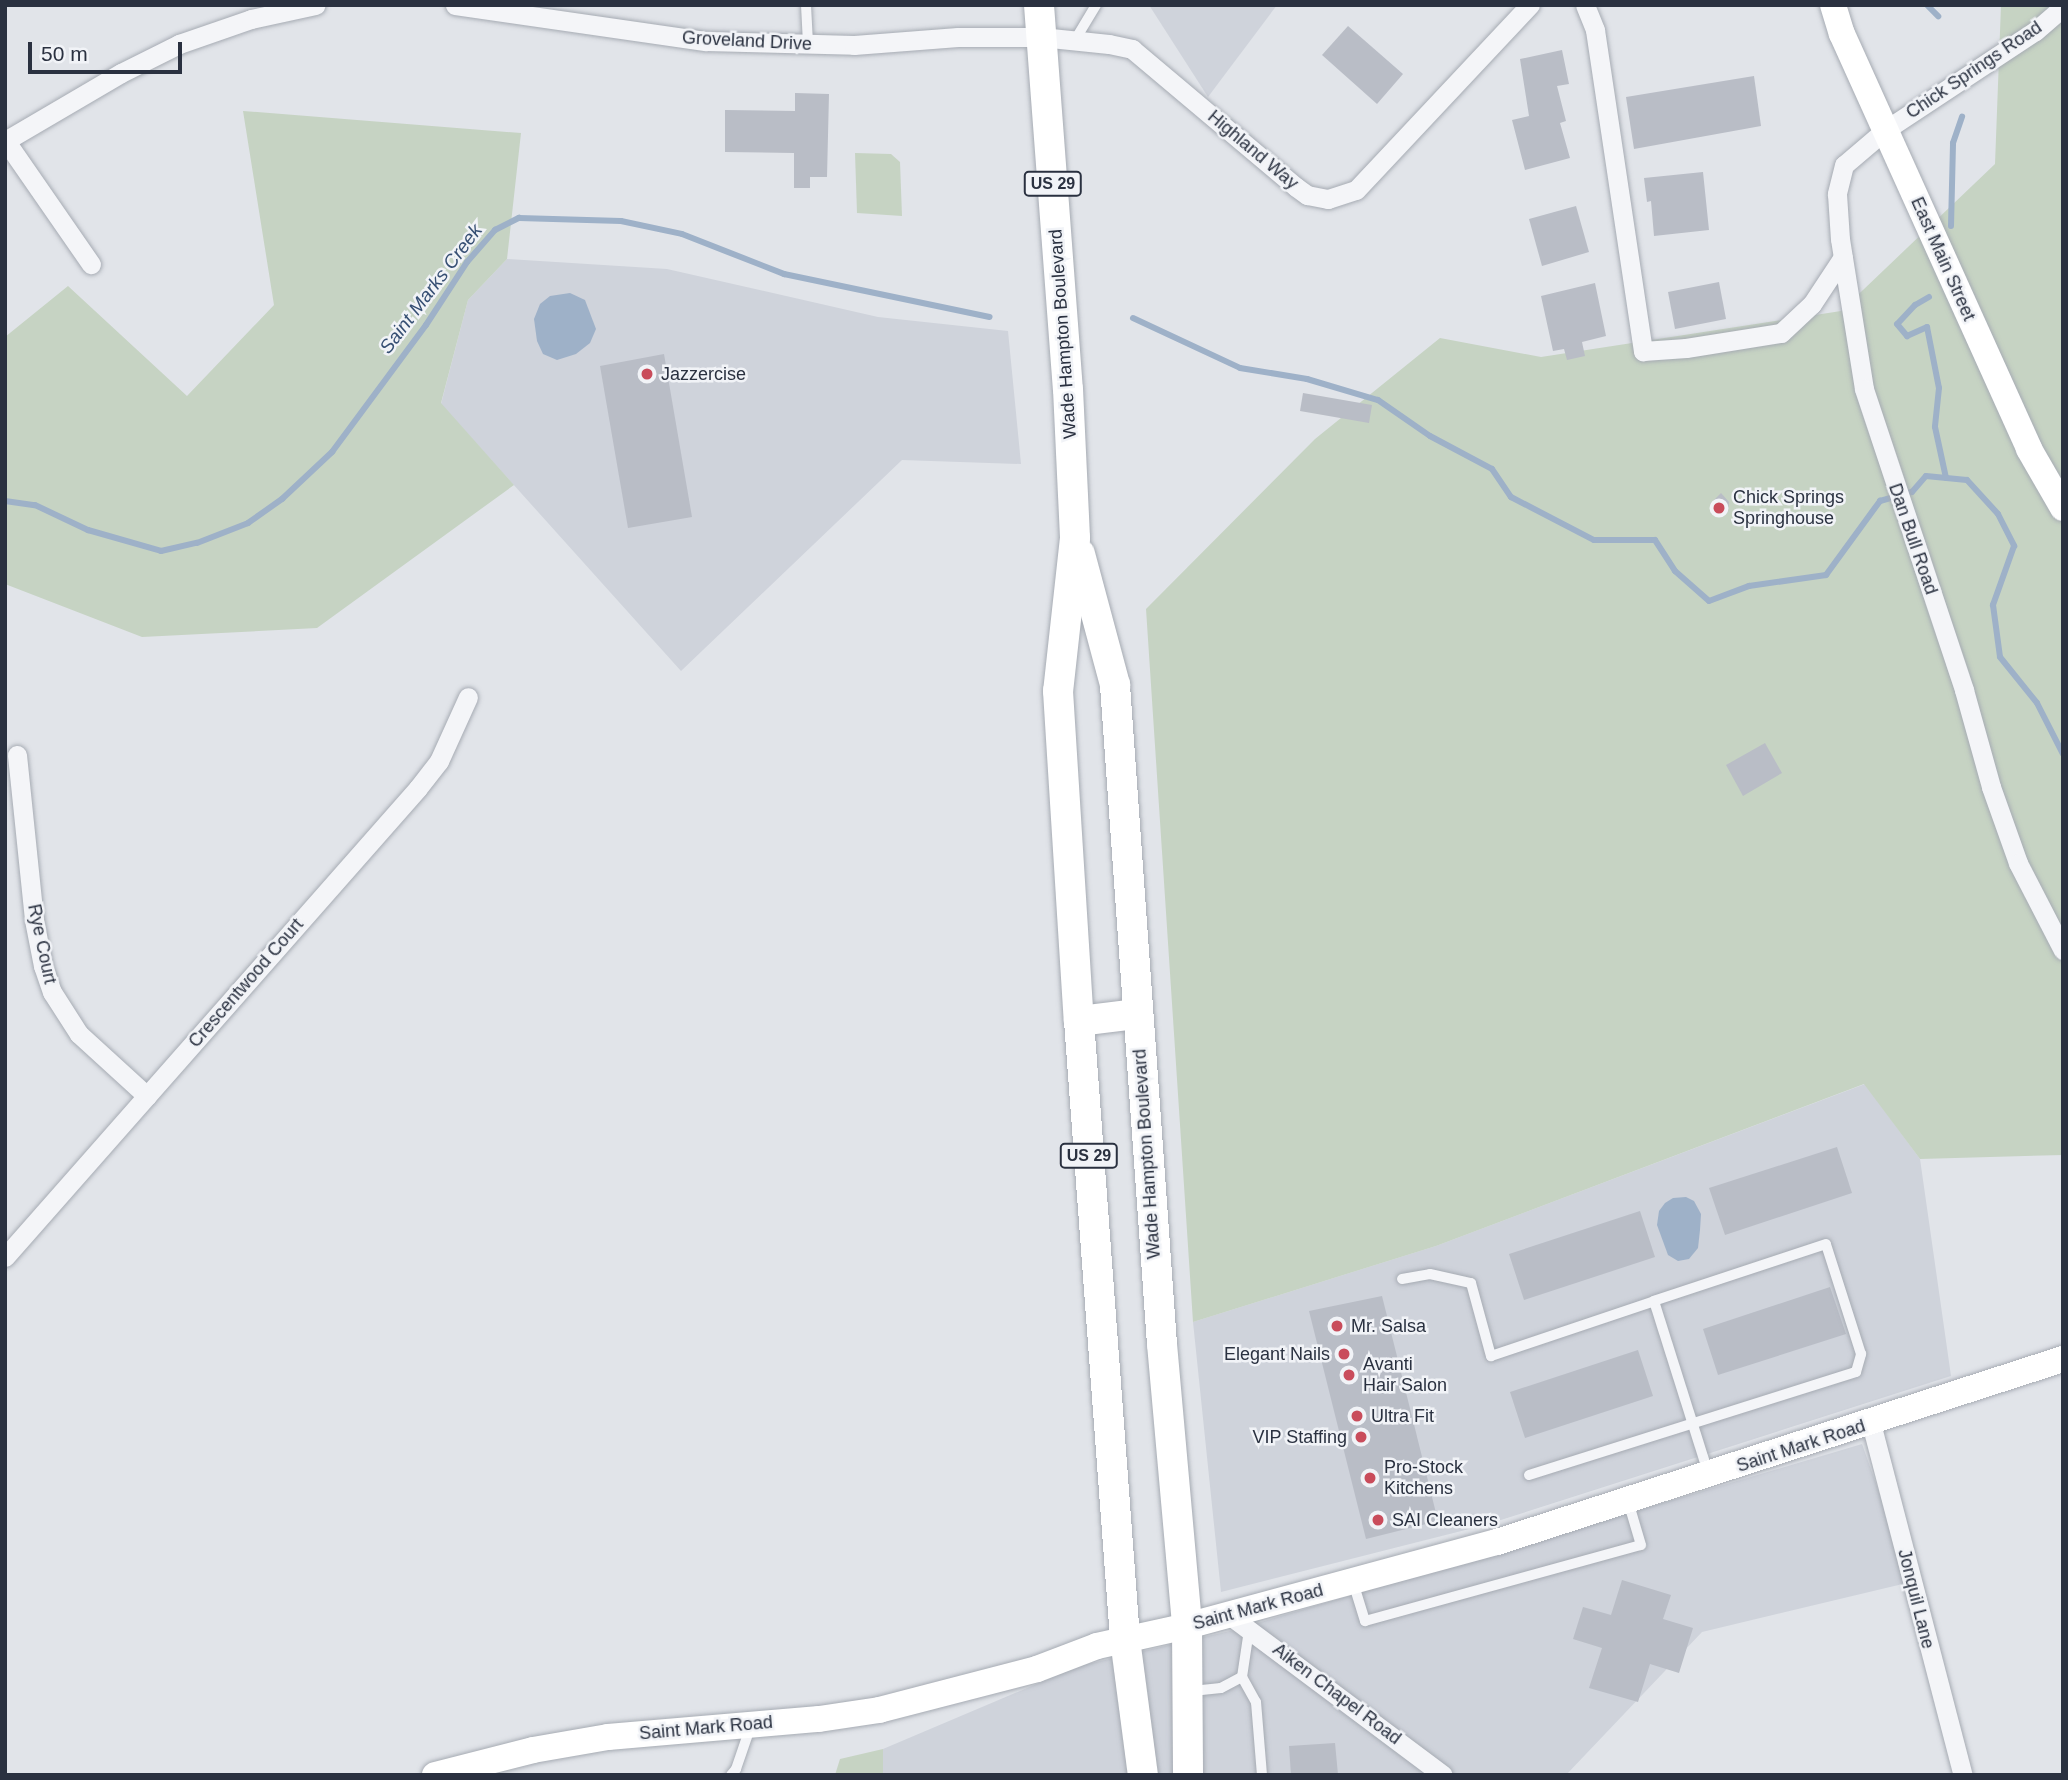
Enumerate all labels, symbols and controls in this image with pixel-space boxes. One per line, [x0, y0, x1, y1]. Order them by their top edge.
street label: Chick Springs Road [1902, 17, 2046, 123]
street label: Groveland Drive [681, 27, 813, 55]
scale bar [32, 28, 186, 72]
text: 50 m [41, 42, 88, 65]
street label: Highland Way [1203, 106, 1303, 194]
road number: US 29 [1023, 172, 1083, 196]
street label: East Main Street [1906, 194, 1980, 324]
water label: Saint Marks Creek [375, 220, 487, 358]
street label: Wade Hampton Boulevard [1045, 228, 1081, 440]
place label: Jazzercise [661, 363, 746, 385]
marker: Jazzercise [639, 366, 655, 382]
street label: Dan Bull Road [1884, 481, 1942, 597]
place label: Chick Springs Springhouse [1733, 487, 1844, 530]
marker: Chick Springs Springhouse [1711, 500, 1727, 516]
street label: Rye Court [23, 902, 61, 986]
street label: Crescentwood Court [184, 914, 308, 1052]
street label: Wade Hampton Boulevard [1129, 1048, 1165, 1260]
road number: US 29 [1059, 1144, 1119, 1168]
place label: Mr. Salsa [1351, 1315, 1426, 1337]
marker: Mr. Salsa [1329, 1318, 1345, 1334]
place label: Elegant Nails [1224, 1343, 1330, 1365]
marker: Elegant Nails [1336, 1346, 1352, 1362]
place label: Avanti Hair Salon [1363, 1354, 1447, 1396]
marker: Avanti Hair Salon [1341, 1367, 1357, 1383]
place label: Ultra Fit [1371, 1405, 1434, 1427]
marker: Ultra Fit [1349, 1408, 1365, 1424]
street label: Saint Mark Road [1734, 1415, 1868, 1477]
place label: VIP Staffing [1252, 1426, 1347, 1448]
marker: VIP Staffing [1353, 1429, 1369, 1445]
place label: Pro-Stock Kitchens [1384, 1457, 1463, 1500]
marker: Pro-Stock Kitchens [1362, 1470, 1378, 1486]
place label: SAI Cleaners [1392, 1509, 1498, 1531]
marker: SAI Cleaners [1370, 1512, 1386, 1528]
street label: Jonquil Lane [1893, 1547, 1939, 1651]
street label: Saint Mark Road [1190, 1579, 1326, 1635]
street label: Aiken Chapel Road [1269, 1639, 1405, 1749]
street label: Saint Mark Road [638, 1711, 774, 1745]

